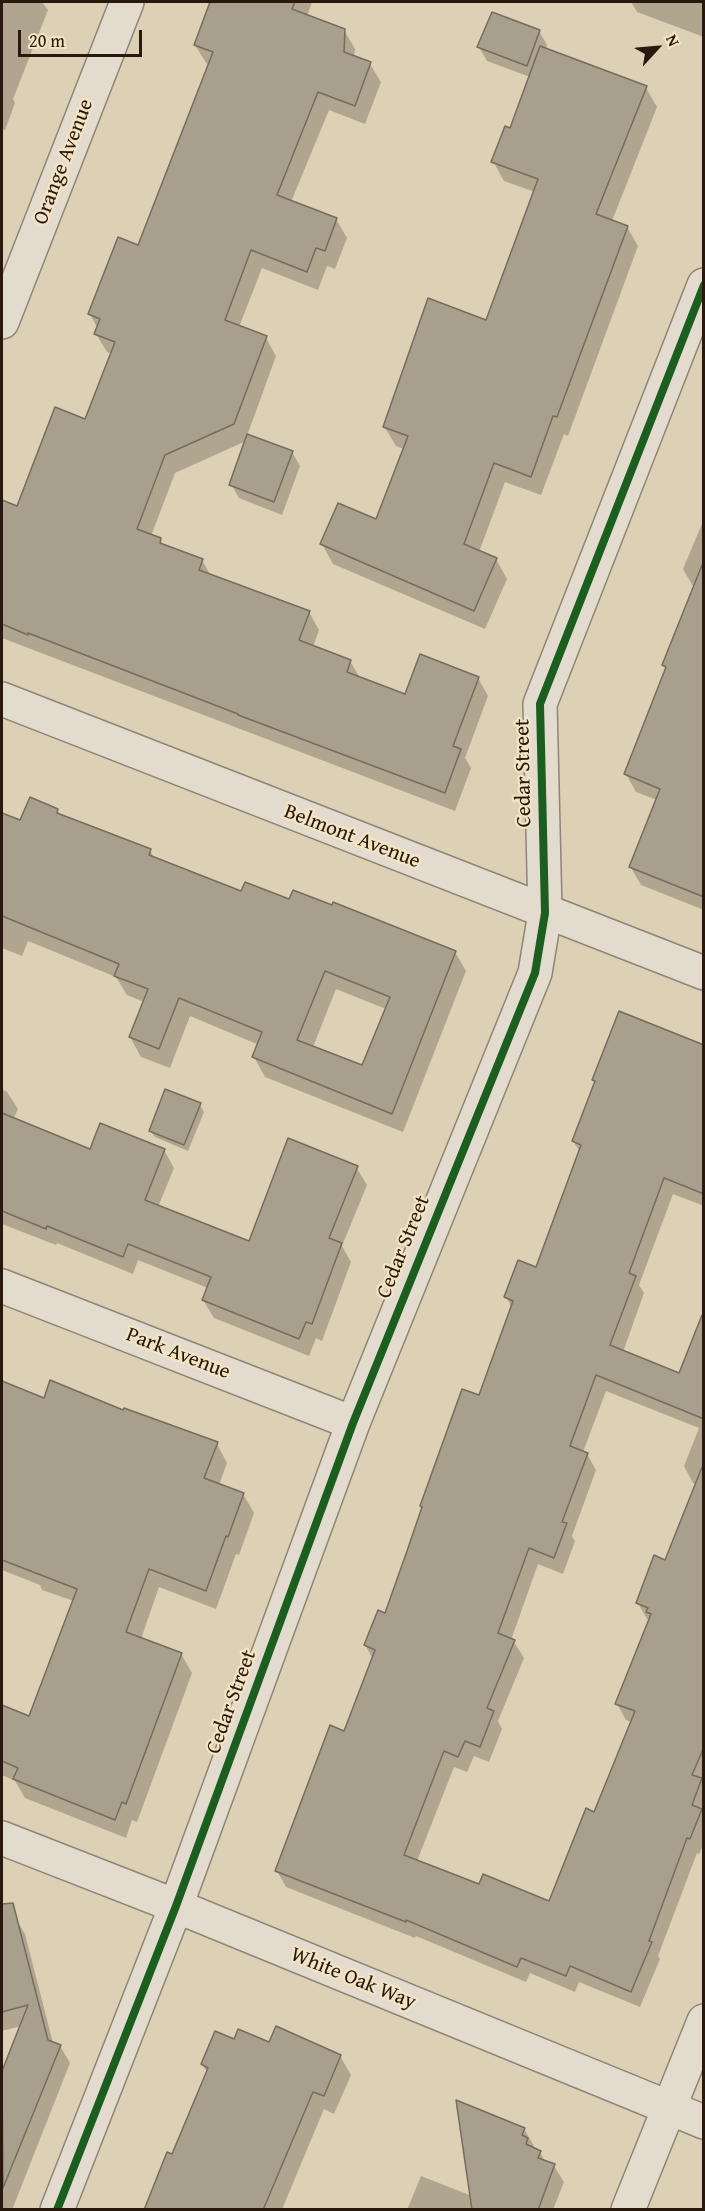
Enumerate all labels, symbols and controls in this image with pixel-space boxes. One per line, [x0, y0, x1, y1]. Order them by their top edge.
scale bar [21, 18, 146, 56]
north arrow [627, 18, 687, 78]
text: 20 m [29, 27, 65, 54]
text: N [660, 30, 686, 50]
street label: Orange Avenue [29, 96, 99, 228]
street label: Cedar Street [510, 718, 538, 828]
street label: Belmont Avenue [280, 799, 424, 875]
street label: Cedar Street [372, 1192, 436, 1302]
street label: Park Avenue [122, 1323, 234, 1385]
street label: Cedar Street [202, 1647, 262, 1757]
street label: White Oak Way [287, 1942, 419, 2016]

